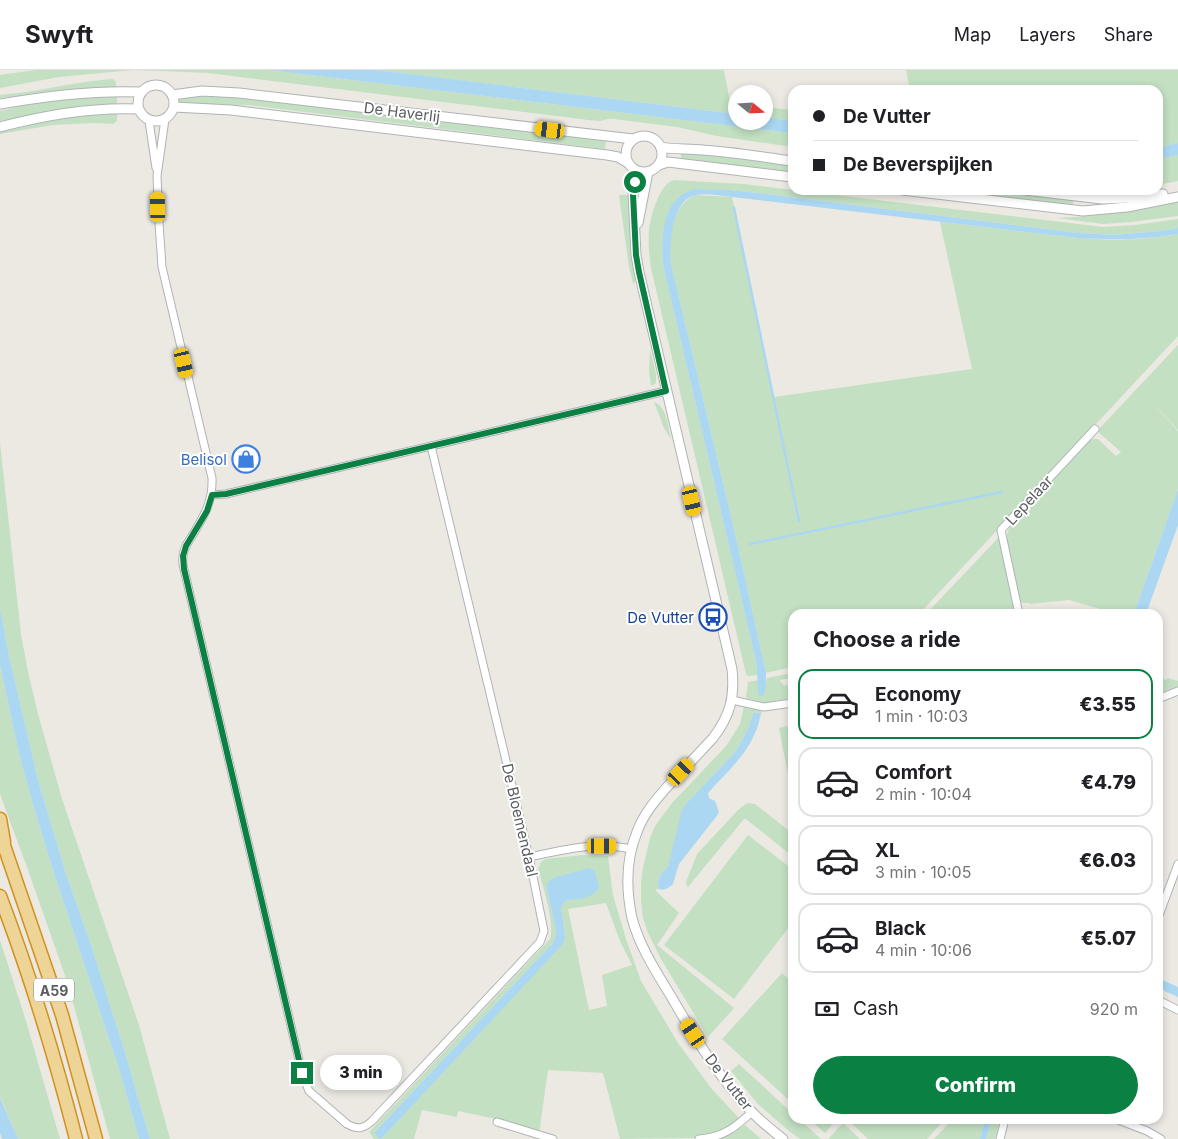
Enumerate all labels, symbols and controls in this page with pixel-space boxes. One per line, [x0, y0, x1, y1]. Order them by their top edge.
text: Swyft [25, 20, 93, 49]
text: Map [954, 24, 991, 45]
text: Layers [1019, 24, 1076, 45]
text: Share [1104, 24, 1153, 45]
north arrow [728, 85, 772, 130]
map controls [728, 85, 773, 130]
street label: De Haverlij [363, 98, 441, 126]
text: De Vutter [843, 105, 931, 128]
car [534, 121, 565, 139]
text: De Beverspijken [843, 153, 993, 176]
route start [624, 171, 646, 193]
car [150, 192, 165, 222]
car [173, 347, 194, 379]
shop icon: Belisol [231, 444, 261, 474]
place label: Belisol [181, 450, 227, 469]
street label: Lepelaar [1001, 471, 1057, 529]
car [681, 485, 702, 517]
bus stop icon: De Vutter [698, 602, 728, 632]
place label: De Vutter [627, 608, 694, 627]
text: Choose a ride [813, 626, 961, 652]
icon: car [815, 682, 860, 727]
text: Economy [875, 683, 961, 706]
text: €3.55 [1079, 693, 1136, 716]
text: 1 min · 10:03 [875, 706, 968, 726]
car [665, 756, 696, 788]
icon: car [815, 760, 860, 805]
text: Comfort [875, 761, 952, 784]
street label: De Bloemendaal [498, 762, 542, 878]
text: €4.79 [1081, 771, 1136, 794]
text: 2 min · 10:04 [875, 784, 972, 804]
icon: car [815, 838, 860, 883]
car [587, 839, 617, 854]
text: XL [875, 839, 900, 862]
text: €6.03 [1079, 849, 1136, 872]
text: 3 min · 10:05 [875, 862, 971, 882]
icon: car [815, 916, 860, 961]
text: Black [875, 917, 926, 940]
text: €5.07 [1081, 927, 1136, 950]
text: 4 min · 10:06 [875, 940, 972, 960]
road number: A59 [34, 978, 74, 1002]
icon: cash [813, 995, 841, 1023]
text: Cash [853, 997, 899, 1020]
text: 920 m [1090, 999, 1138, 1019]
car [678, 1016, 707, 1050]
street label: De Vutter [701, 1050, 757, 1114]
callout: 3 min [320, 1056, 402, 1090]
button: Confirm [813, 1056, 1138, 1114]
route end [291, 1062, 313, 1084]
text: 3 min [339, 1062, 383, 1082]

